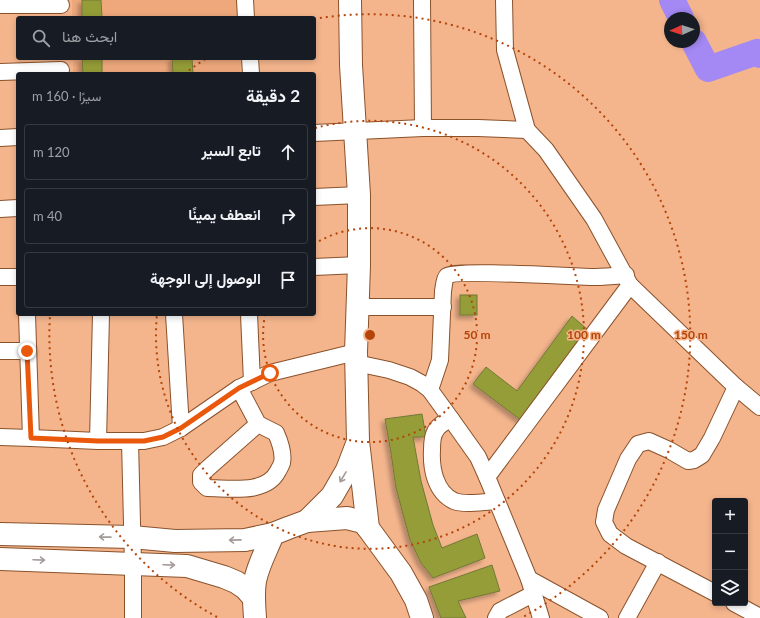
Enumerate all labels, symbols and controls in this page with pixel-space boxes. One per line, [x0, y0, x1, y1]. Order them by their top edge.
north arrow [664, 12, 700, 48]
search box [16, 16, 316, 60]
icon: search [30, 27, 52, 49]
text: ابحث هنا [62, 27, 117, 45]
text: 2 دقيقة [246, 85, 300, 106]
text: سيرًا · 160 m [32, 88, 101, 104]
text: تابع السير [201, 141, 261, 159]
icon: ahead [277, 141, 299, 163]
text: 120 m [33, 144, 70, 160]
text: انعطف يمينًا [188, 205, 261, 223]
icon: right [277, 205, 299, 227]
text: 40 m [33, 208, 62, 224]
text: الوصول إلى الوجهة [150, 269, 261, 287]
icon: arrive [277, 269, 299, 291]
text: 50 m [464, 327, 490, 342]
text: 100 m [567, 327, 601, 342]
text: 150 m [674, 327, 708, 342]
centre of rings [363, 328, 377, 342]
route end [18, 342, 36, 360]
route start [261, 364, 279, 382]
one-way arrow [339, 471, 347, 482]
map controls [712, 498, 748, 606]
button: + [712, 498, 748, 534]
one-way arrow [99, 533, 112, 541]
button: − [712, 534, 748, 570]
one-way arrow [229, 536, 242, 544]
one-way arrow [32, 557, 45, 564]
one-way arrow [162, 562, 175, 569]
button: layers [712, 570, 748, 606]

